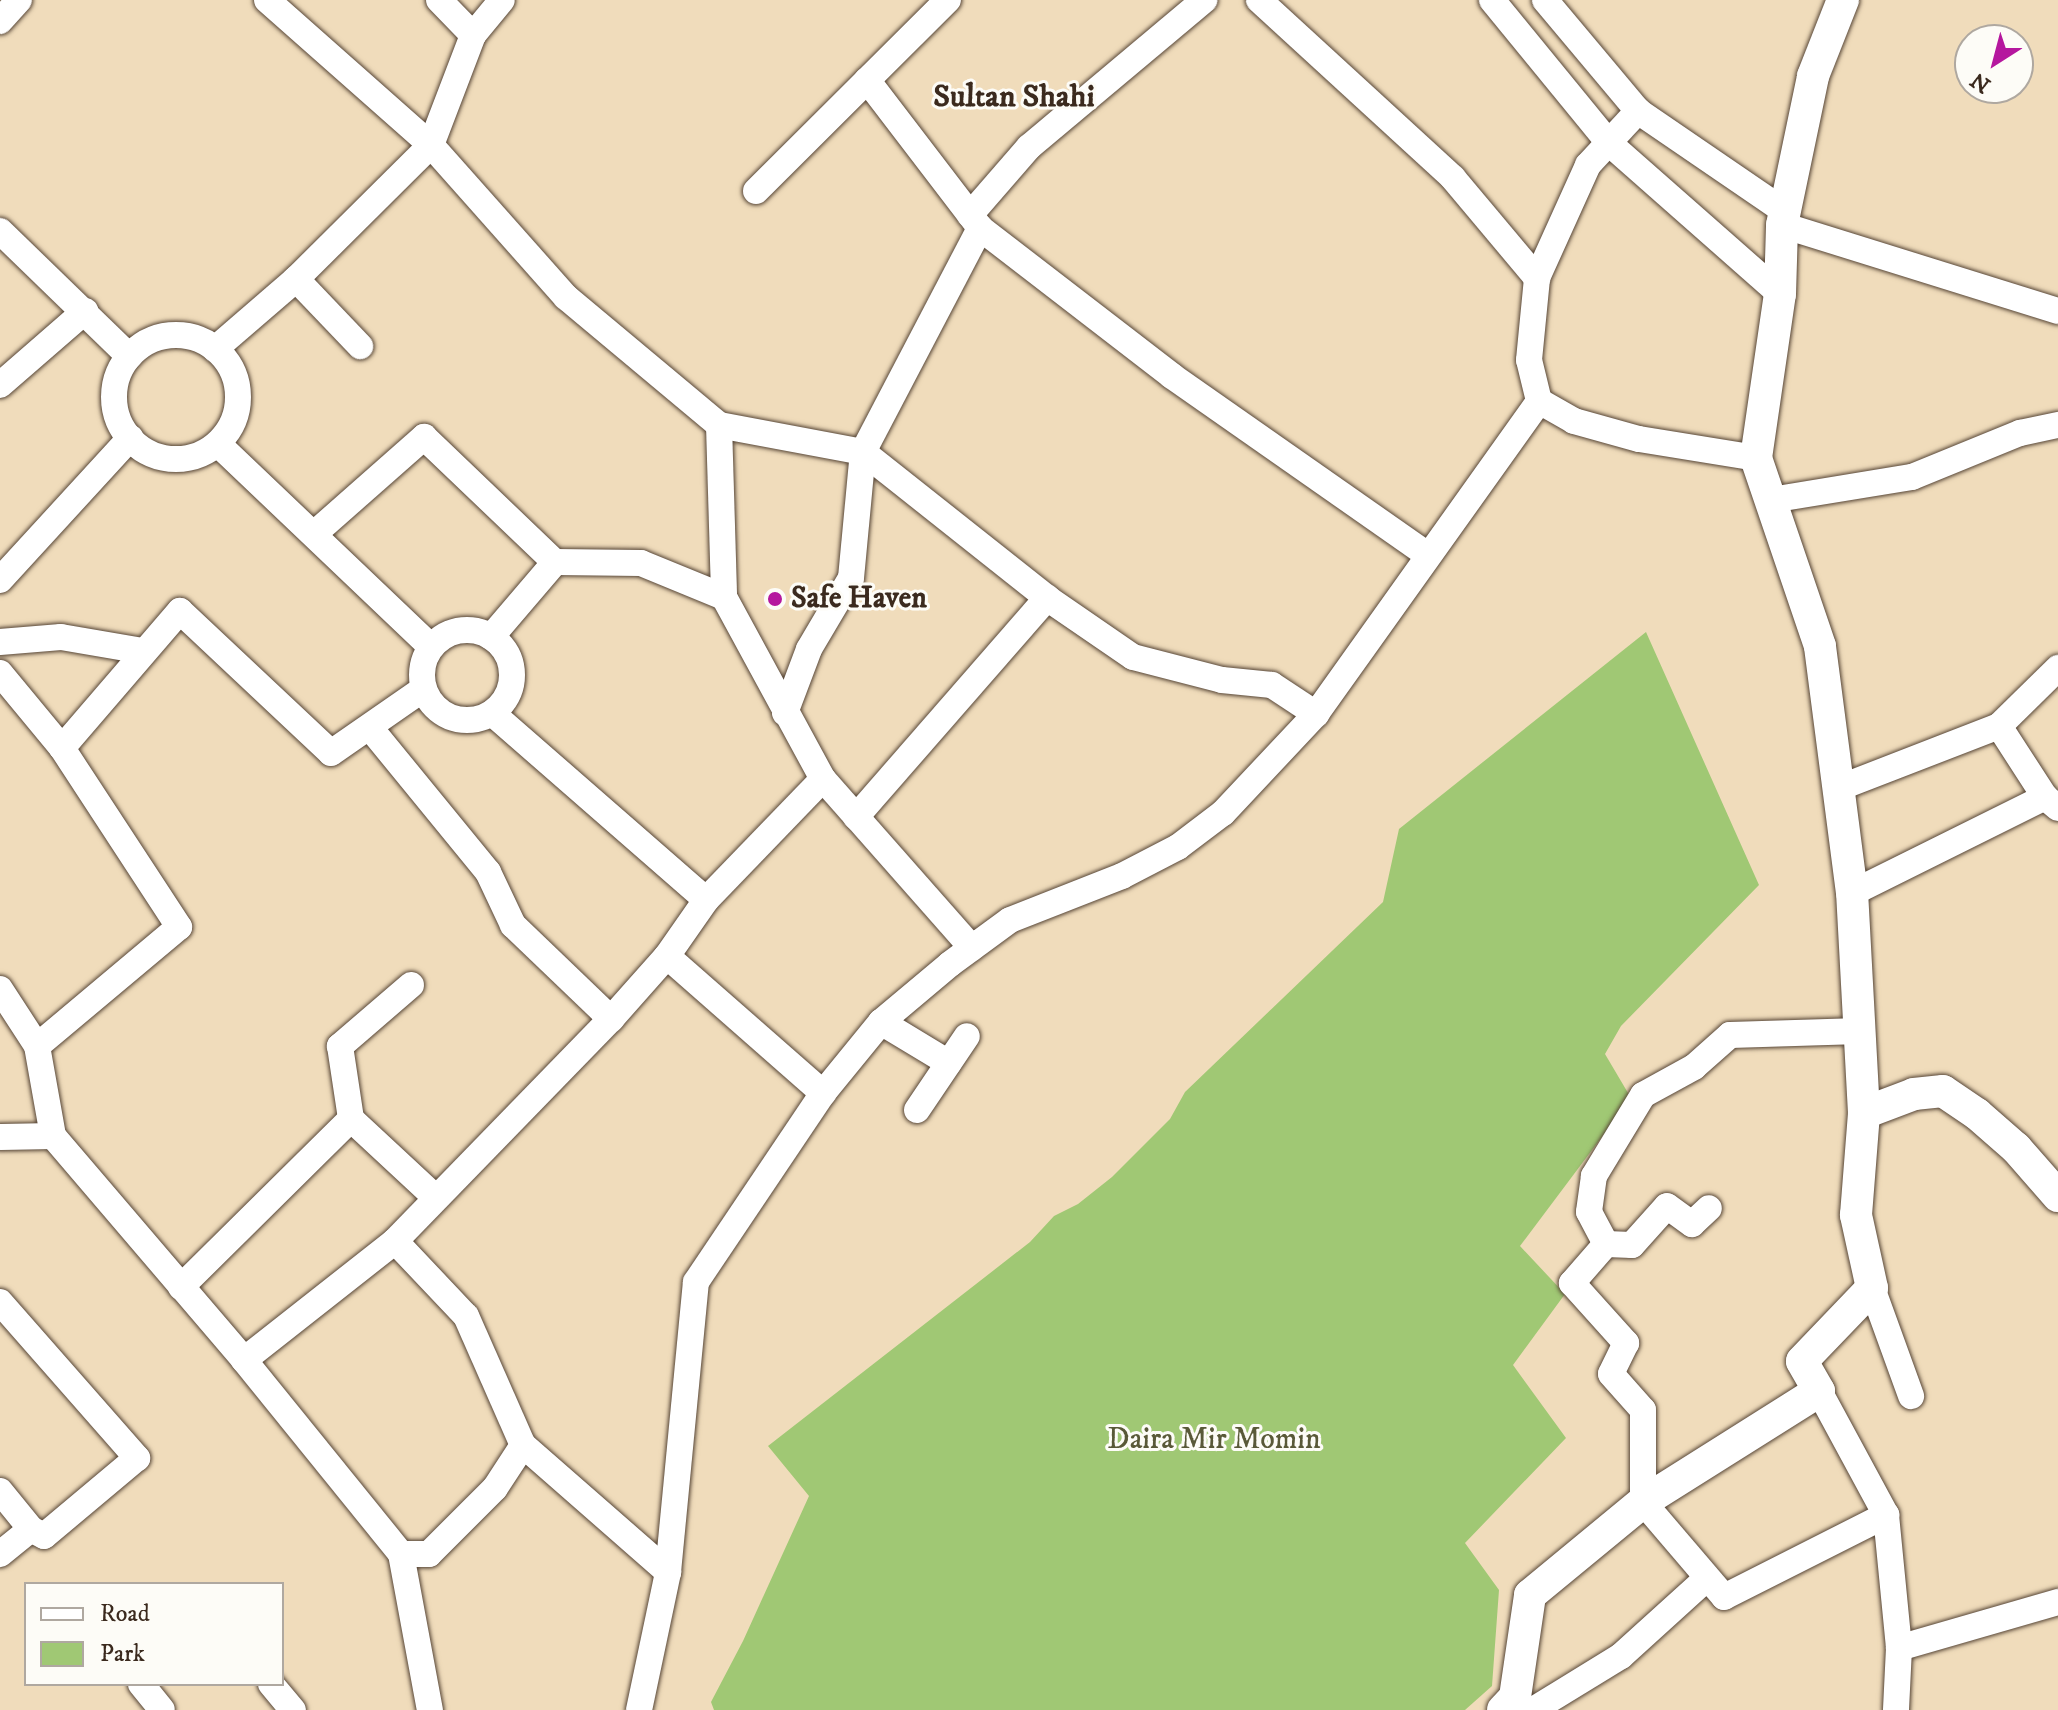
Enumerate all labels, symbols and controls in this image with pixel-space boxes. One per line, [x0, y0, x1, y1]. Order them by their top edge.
north arrow [1954, 24, 2034, 104]
text: N [1966, 66, 1996, 98]
district label: Sultan Shahi [933, 78, 1095, 116]
place label: Safe Haven [791, 581, 927, 617]
marker: Safe Haven [766, 590, 784, 608]
park label: Daira Mir Momin [1107, 1422, 1321, 1458]
legend [24, 1582, 284, 1686]
text: Road [100, 1599, 150, 1629]
text: Park [100, 1639, 145, 1669]

